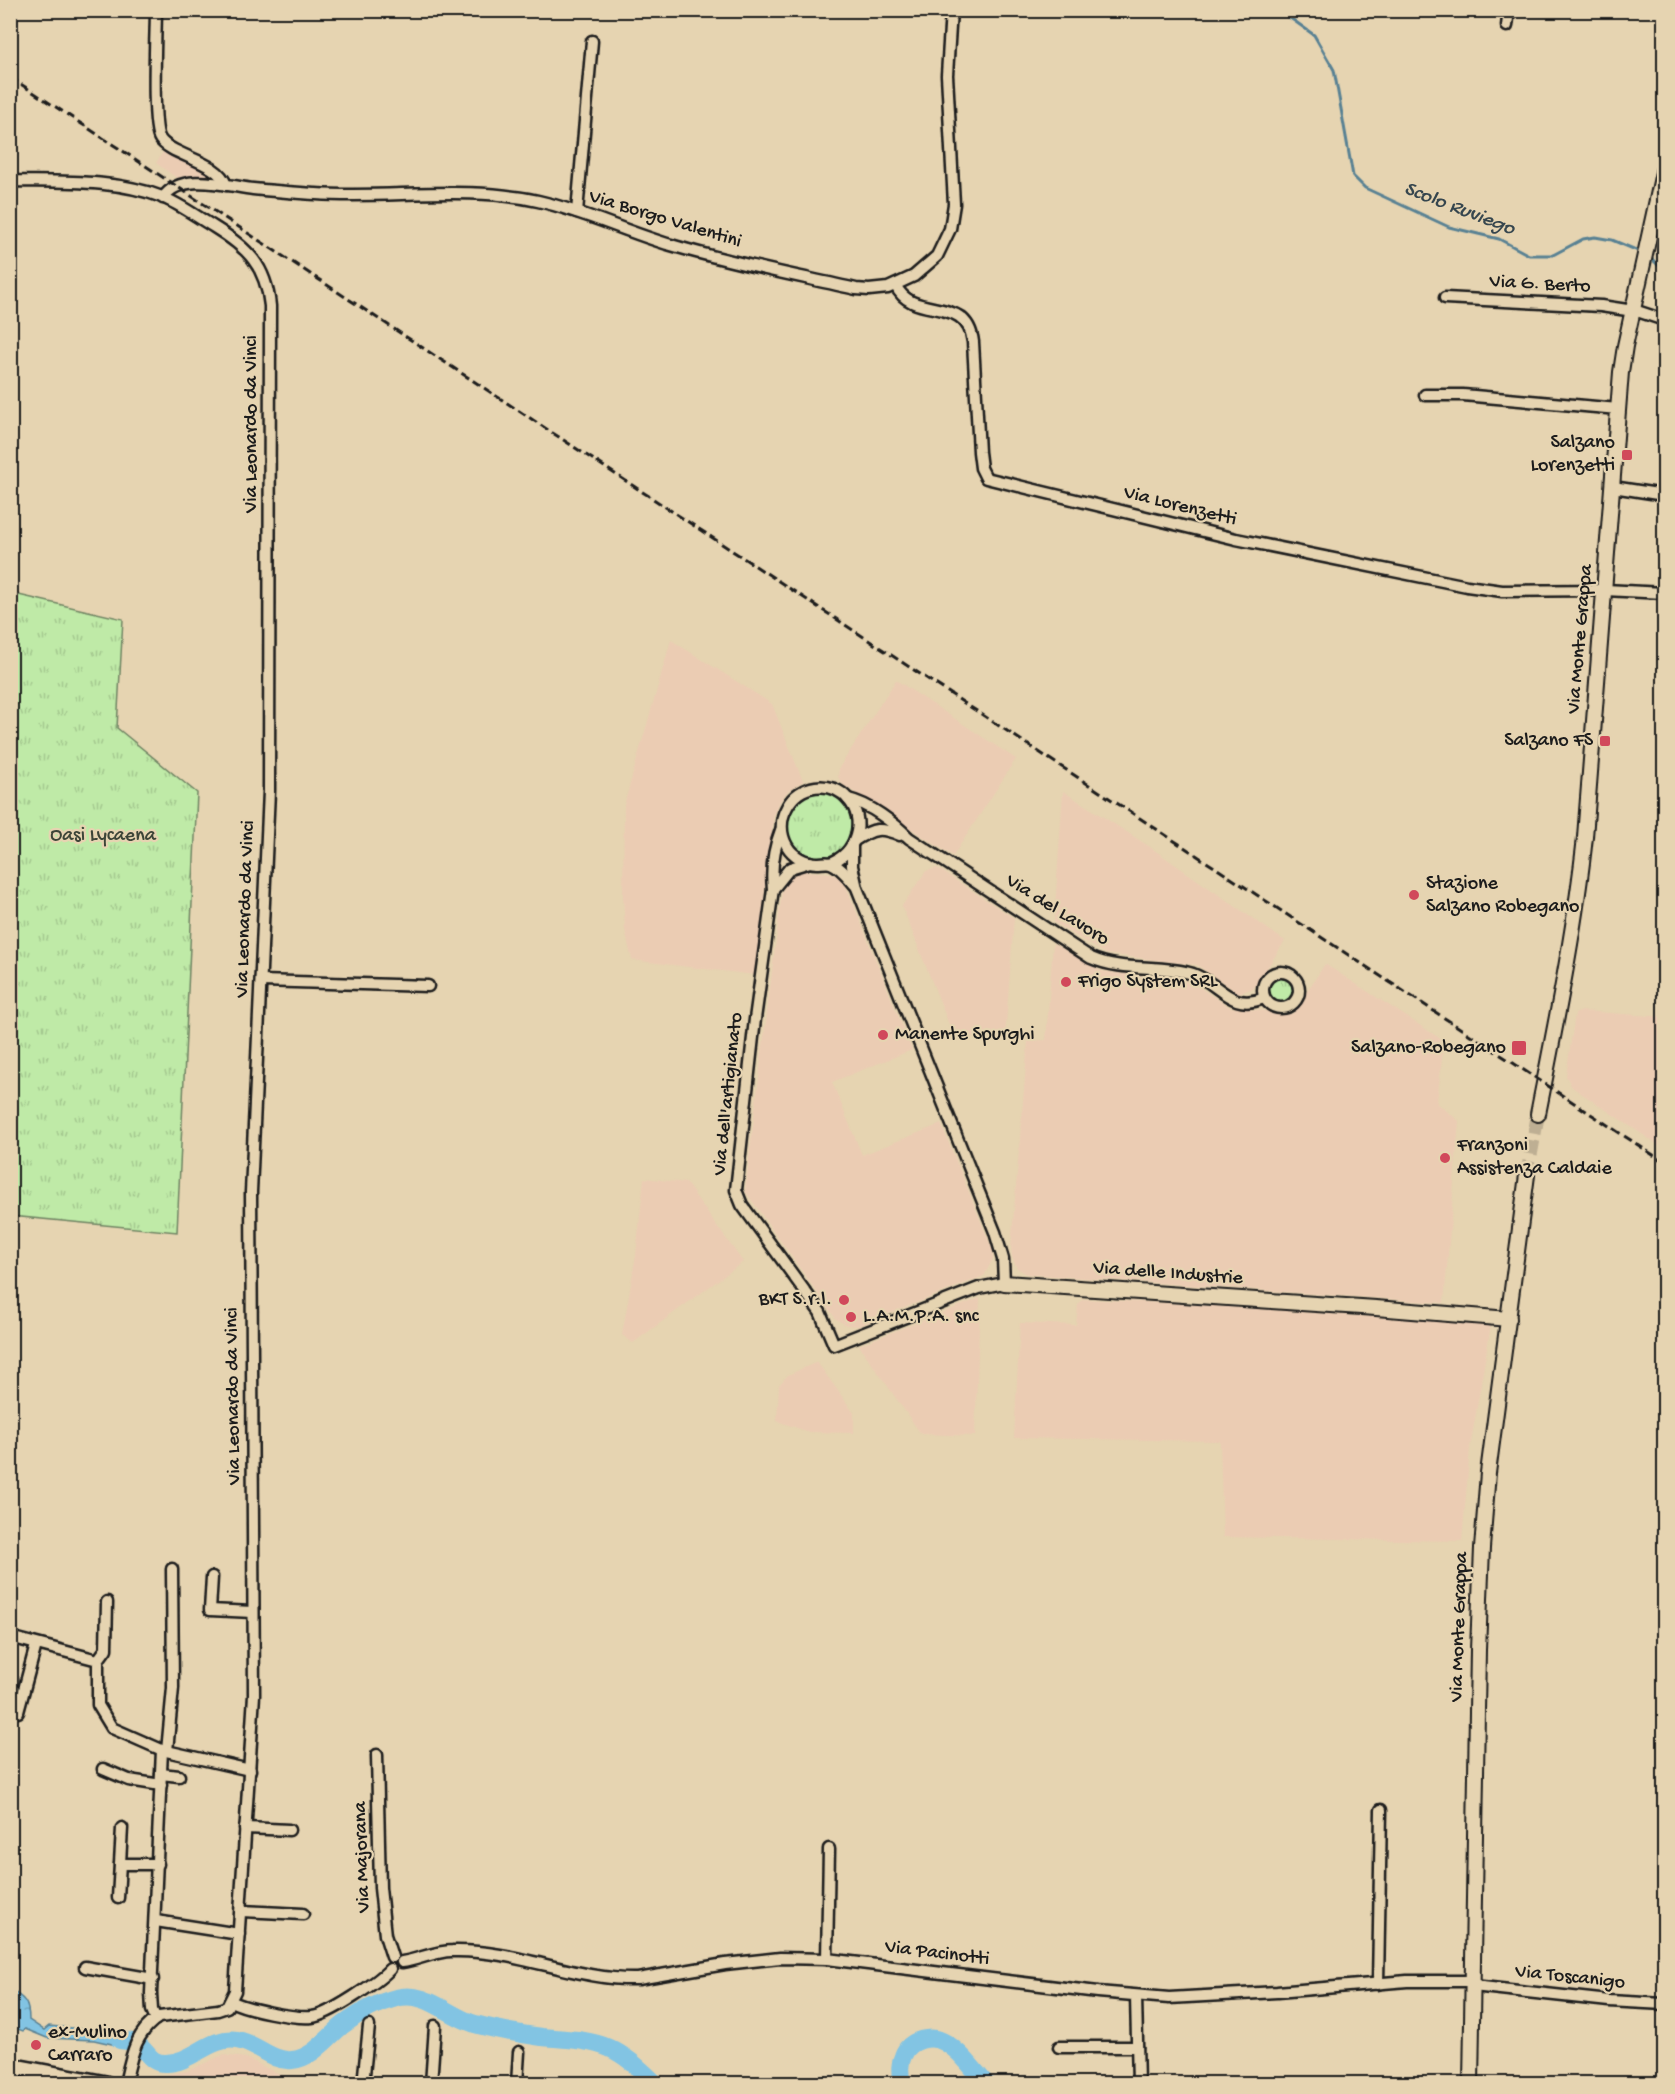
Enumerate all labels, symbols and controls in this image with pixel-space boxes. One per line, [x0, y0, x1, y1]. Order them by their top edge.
water label: Scolo Ruviego [1400, 177, 1519, 243]
street label: Via Borgo Valentini [585, 186, 744, 254]
street label: Via G. Berto [1488, 271, 1591, 299]
street label: Via Leonardo da Vinci [241, 335, 264, 514]
place label: Salzano Lorenzetti [1531, 432, 1615, 478]
marker: Salzano Lorenzetti [1620, 448, 1634, 462]
street label: Via Lorenzetti [1120, 482, 1239, 532]
street label: Via Monte Grappa [1563, 562, 1599, 716]
place label: Salzano FS [1504, 730, 1594, 753]
marker: Salzano FS [1598, 734, 1612, 748]
street label: Via Leonardo da Vinci [231, 820, 261, 999]
park label: Oasi Lycaena [50, 825, 157, 848]
street label: Via del Lavoro [1000, 870, 1113, 952]
place label: Stazione Salzano Robegano [1426, 873, 1579, 919]
marker: Stazione Salzano Robegano [1407, 888, 1421, 902]
place label: Frigo System SRL [1077, 971, 1218, 994]
marker: Frigo System SRL [1059, 975, 1073, 989]
street label: Via dell'artigianato [709, 1011, 749, 1178]
place label: Manente Spurghi [895, 1024, 1035, 1047]
marker: Manente Spurghi [876, 1028, 890, 1042]
place label: Salzano-Robegano [1351, 1037, 1506, 1060]
marker: Salzano-Robegano [1510, 1039, 1528, 1057]
place label: Franzoni Assistenza Caldaie [1456, 1135, 1612, 1181]
marker: Franzoni Assistenza Caldaie [1438, 1151, 1452, 1165]
street label: Via delle Industrie [1091, 1257, 1244, 1291]
place label: BKT S.r.l. [758, 1289, 832, 1312]
marker: BKT S.r.l. [837, 1293, 851, 1307]
place label: L.A.M.P.A. snc [863, 1306, 980, 1329]
street label: Via Leonardo da Vinci [221, 1307, 247, 1486]
marker: L.A.M.P.A. snc [844, 1310, 858, 1324]
street label: Via Monte Grappa [1446, 1551, 1474, 1703]
street label: Via Majorana [350, 1800, 376, 1914]
street label: Via Pacinotti [882, 1936, 991, 1972]
street label: Via Toscanigo [1513, 1961, 1626, 1995]
place label: ex-Mulino Carraro [48, 2022, 127, 2068]
marker: ex-Mulino Carraro [29, 2038, 43, 2052]

